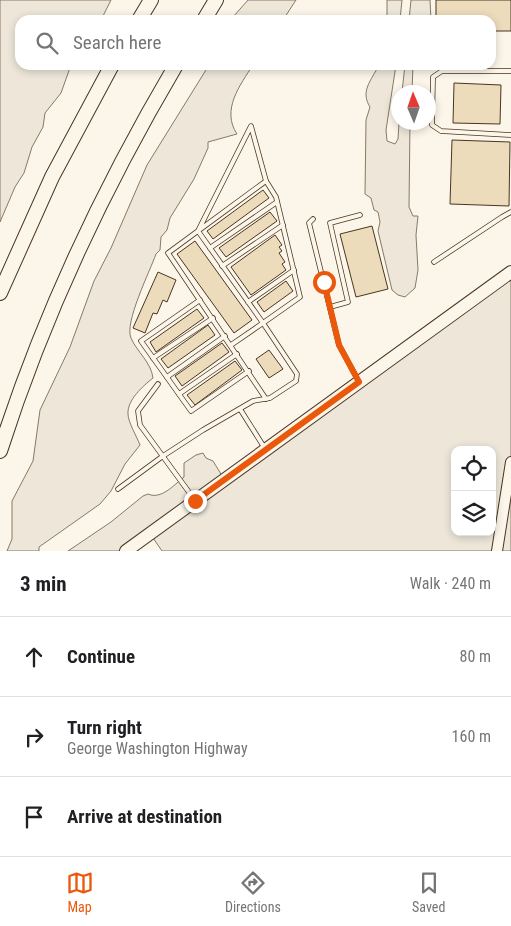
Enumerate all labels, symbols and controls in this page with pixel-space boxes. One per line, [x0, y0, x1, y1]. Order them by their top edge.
search box [15, 15, 496, 70]
icon: search [33, 29, 61, 57]
text: Search here [73, 31, 161, 54]
north arrow [391, 85, 436, 130]
route start [313, 271, 336, 294]
map controls [451, 446, 496, 536]
button: locate [451, 446, 496, 491]
route end [184, 490, 207, 513]
button: layers [451, 491, 496, 536]
text: 3 min [20, 572, 67, 596]
text: Walk · 240 m [410, 574, 491, 593]
icon: ahead [20, 643, 48, 671]
text: Continue [67, 645, 135, 668]
text: 80 m [459, 647, 491, 666]
text: Turn right [67, 716, 142, 739]
icon: right [20, 723, 48, 751]
text: 160 m [452, 727, 491, 746]
text: George Washington Highway [67, 739, 248, 758]
icon: arrive [20, 803, 48, 831]
text: Arrive at destination [67, 805, 222, 828]
tab: Map [66, 869, 94, 915]
tab: Directions [225, 869, 281, 915]
tab: Saved [412, 869, 445, 915]

